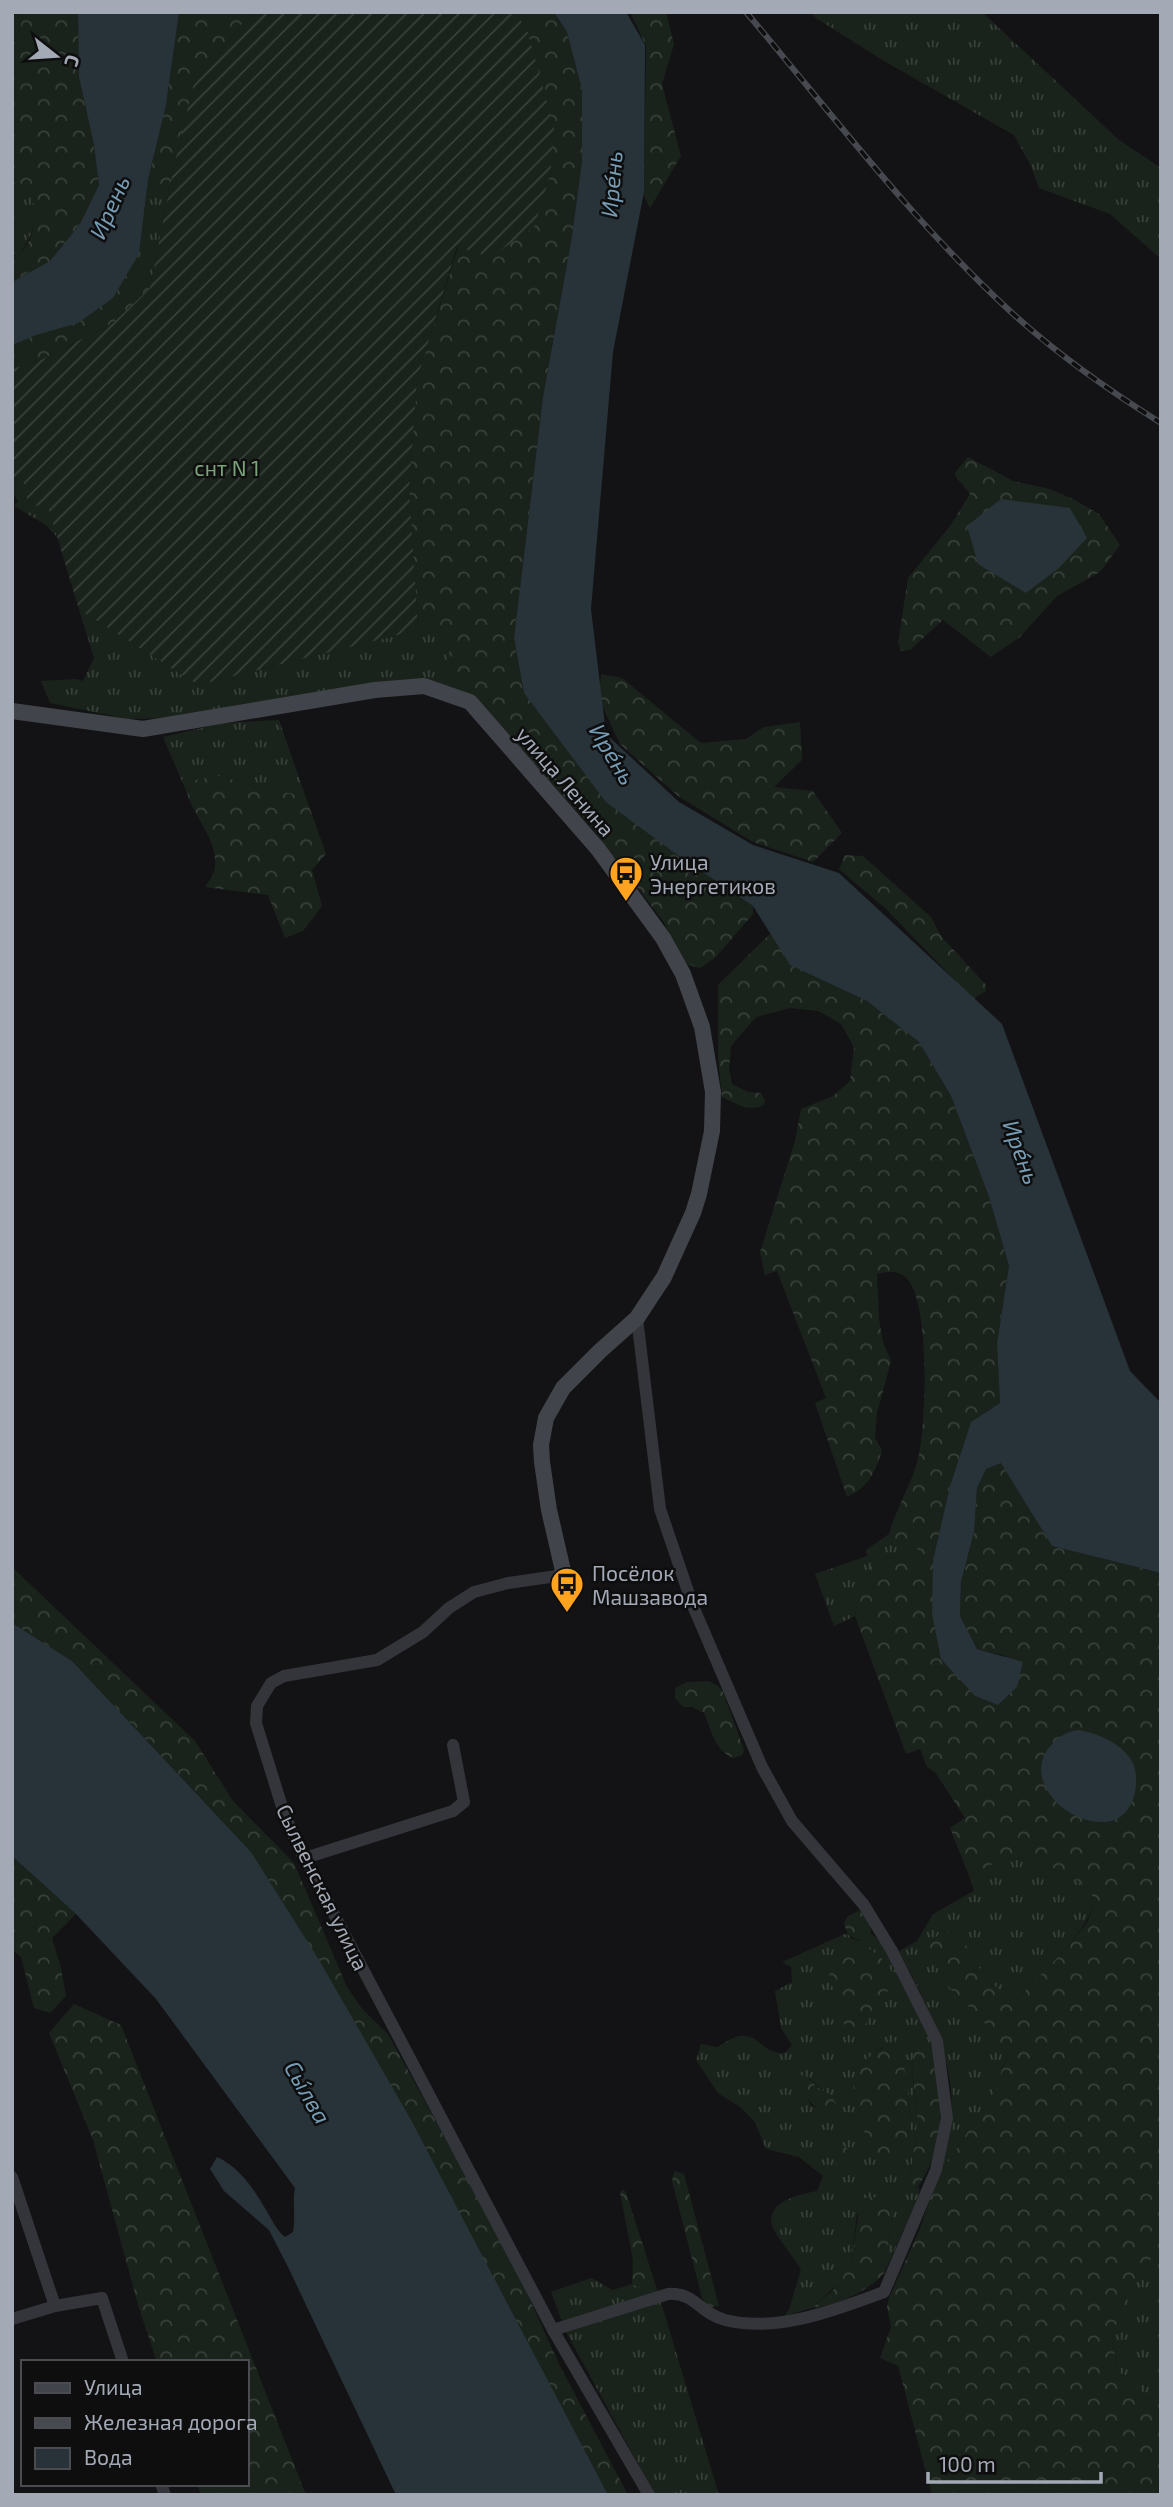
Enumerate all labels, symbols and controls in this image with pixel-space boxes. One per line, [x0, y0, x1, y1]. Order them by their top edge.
north arrow [21, 21, 91, 91]
text: С [60, 52, 85, 70]
water label: Ире́нь [594, 150, 628, 218]
water label: Ирень [83, 171, 135, 243]
park label: снт N 1 [194, 455, 260, 480]
water label: Ире́нь [584, 718, 642, 790]
street label: улица Ленина [511, 721, 620, 841]
place label: Улица Энергетиков [650, 849, 776, 898]
bus stop icon: Улица Энергетиков [607, 854, 645, 903]
water label: Ире́нь [997, 1116, 1047, 1188]
place label: Посёлок Машзавода [592, 1560, 708, 1609]
bus stop icon: Посёлок Машзавода [548, 1565, 586, 1614]
street label: Сылвенская улица [271, 1800, 374, 1975]
water label: Сы́лва [279, 2055, 337, 2129]
legend [21, 2360, 248, 2486]
text: Улица [84, 2374, 143, 2399]
text: Железная дорога [84, 2409, 257, 2434]
scale bar [928, 2440, 1101, 2484]
text: Вода [84, 2444, 133, 2469]
text: 100 m [939, 2451, 996, 2476]

